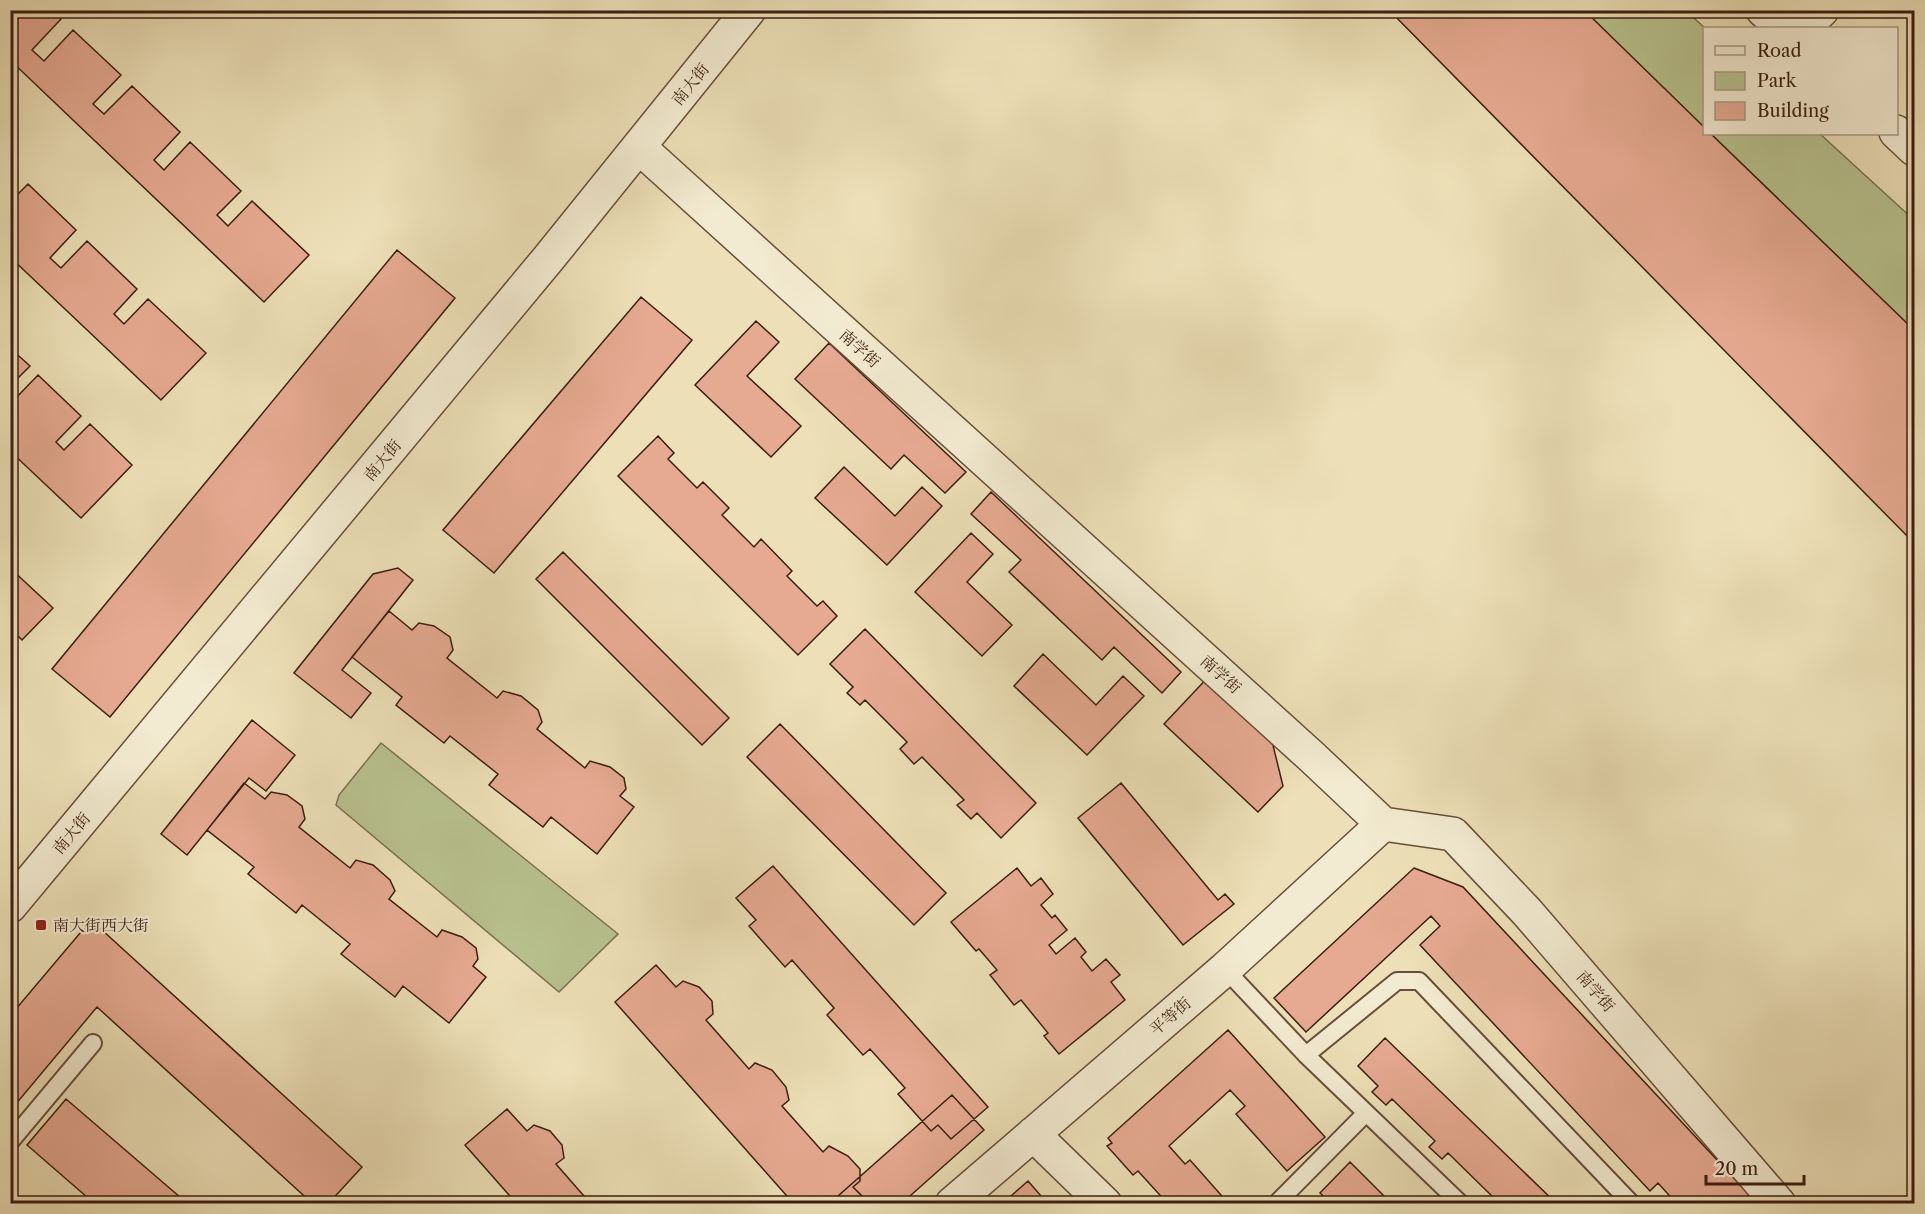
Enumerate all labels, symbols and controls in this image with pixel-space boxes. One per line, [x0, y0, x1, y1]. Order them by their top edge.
legend [1703, 27, 1898, 135]
text: Road [1757, 40, 1802, 62]
street label: 南大街 [667, 59, 713, 109]
text: Park [1757, 70, 1798, 92]
text: Building [1757, 100, 1829, 122]
street label: 南学街 [835, 325, 885, 371]
street label: 南大街 [359, 435, 405, 485]
street label: 南学街 [1196, 651, 1246, 697]
street label: 南大街 [48, 808, 94, 858]
place label: 南大街西大街 [53, 915, 149, 935]
marker: 南大街西大街 [34, 918, 48, 932]
street label: 南学街 [1573, 966, 1619, 1016]
street label: 平等街 [1145, 993, 1195, 1039]
scale bar [1706, 1148, 1804, 1186]
text: 20 m [1715, 1158, 1759, 1180]

